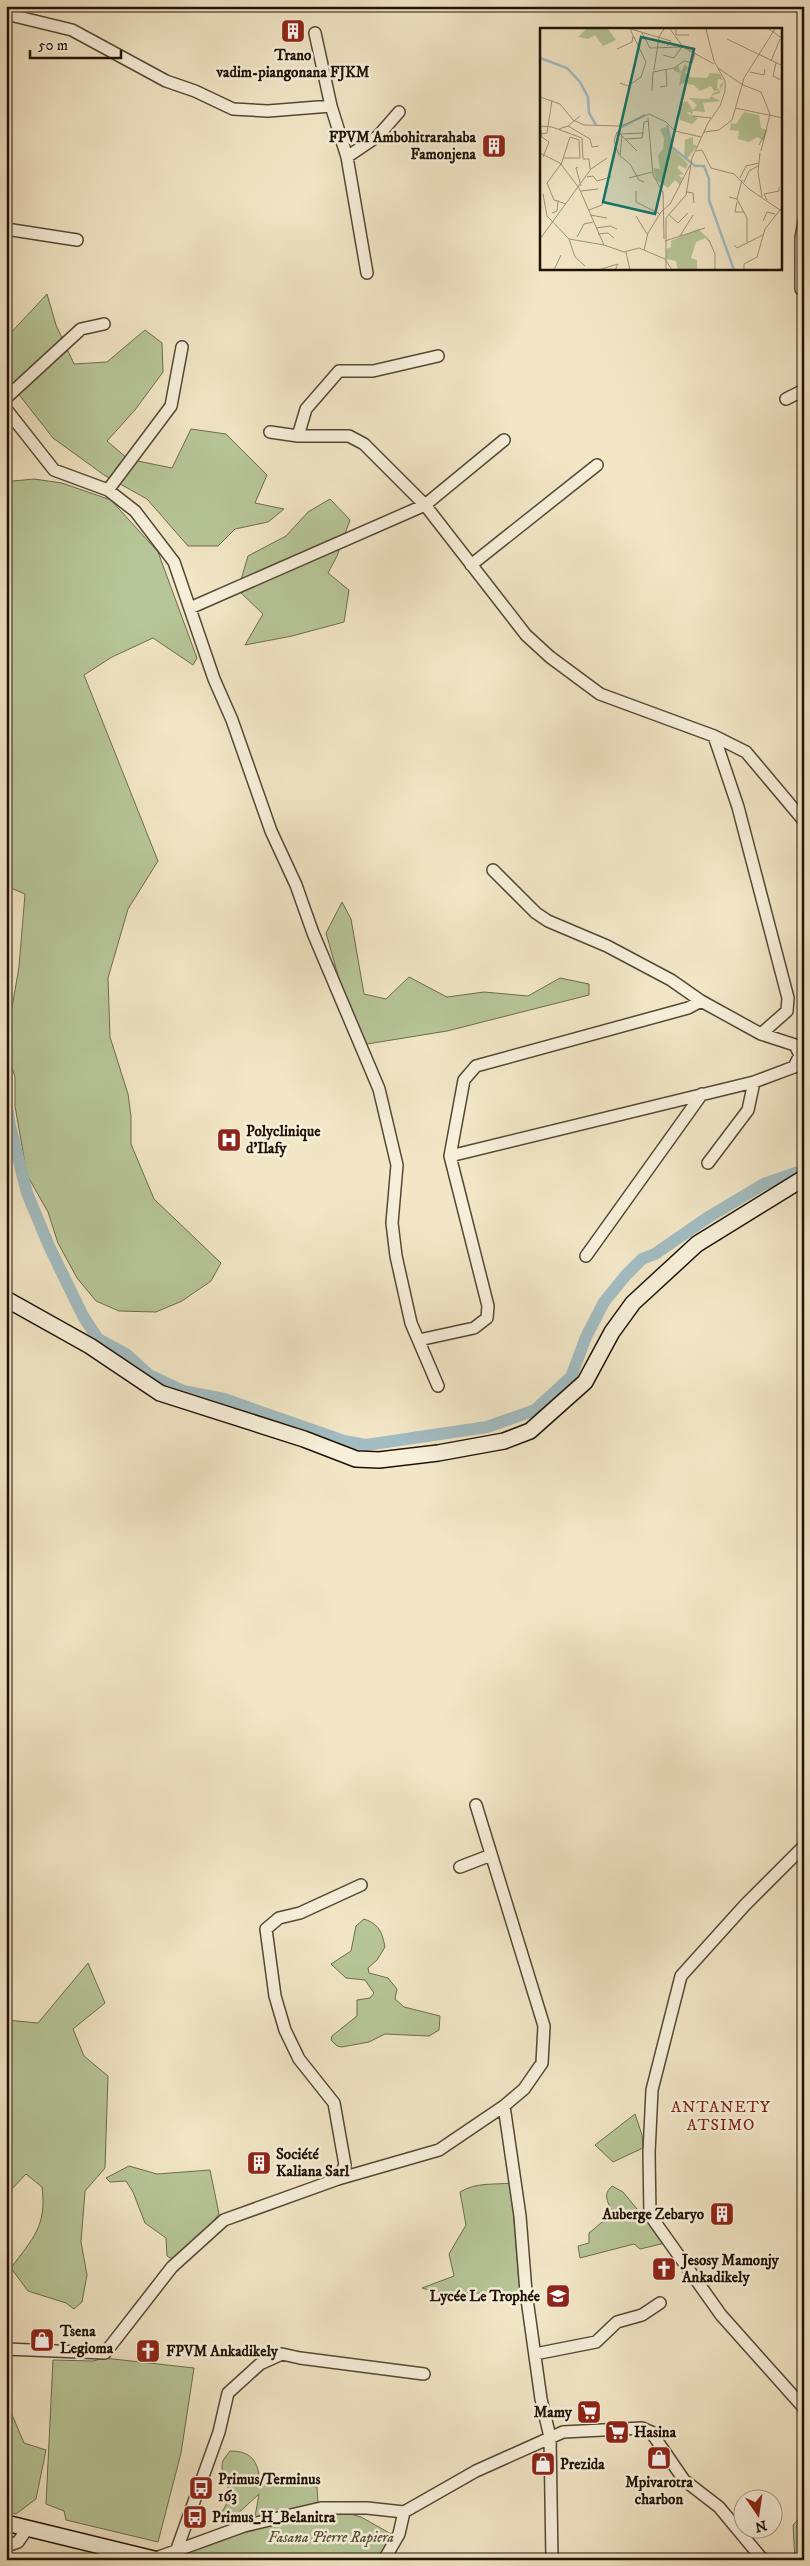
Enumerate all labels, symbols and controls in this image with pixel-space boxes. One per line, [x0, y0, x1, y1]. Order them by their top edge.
building icon: Trano vadim-piangonana FJKM [280, 18, 306, 44]
scale bar [30, 28, 121, 60]
inset map [540, 28, 782, 270]
text: 50 m [38, 36, 68, 55]
place label: Trano vadim-piangonana FJKM [215, 46, 370, 82]
place label: FPVM Ambohitrarahaba Famonjena [329, 128, 477, 164]
building icon: FPVM Ambohitrarahaba Famonjena [481, 133, 507, 159]
place label: Polyclinique d'Ilafy [246, 1122, 321, 1158]
hospital icon: Polyclinique d'Ilafy [216, 1127, 242, 1153]
district label: ANTANETY ATSIMO [671, 2097, 771, 2135]
place label: Société Kaliana Sarl [276, 2145, 350, 2181]
building icon: Société Kaliana Sarl [246, 2150, 272, 2176]
building icon: Auberge Zebaryo [709, 2201, 735, 2227]
place label: Auberge Zebaryo [601, 2205, 705, 2224]
place label: Jesosy Mamonjy Ankadikely [680, 2251, 780, 2287]
church icon: Jesosy Mamonjy Ankadikely [651, 2256, 677, 2282]
school or university icon: Lycée Le Trophée [545, 2283, 571, 2309]
place label: Lycée Le Trophée [430, 2287, 541, 2306]
place label: Tsena Legioma [59, 2322, 114, 2358]
shop icon: Tsena Legioma [29, 2327, 55, 2353]
church icon: FPVM Ankadikely [135, 2338, 161, 2364]
place label: FPVM Ankadikely [166, 2342, 279, 2361]
supermarket icon: Mamy [576, 2399, 602, 2425]
place label: Mamy [534, 2403, 573, 2422]
supermarket icon: Hasina [604, 2419, 630, 2445]
place label: Hasina [634, 2423, 677, 2442]
shop icon: Mpivarotra charbon [646, 2445, 672, 2471]
shop icon: Prezida [530, 2451, 556, 2477]
place label: Prezida [560, 2455, 605, 2474]
place label: Primus/Terminus 163 [218, 2470, 320, 2506]
place label: Mpivarotra charbon [625, 2473, 693, 2509]
bus stop icon: Primus/Terminus 163 [188, 2475, 214, 2501]
north arrow [732, 2488, 782, 2538]
bus stop icon: Primus_H_Belanitra [182, 2504, 208, 2530]
place label: Primus_H_Belanitra [212, 2508, 336, 2527]
text: N [753, 2516, 768, 2536]
park label: Fasana Pierre Rapiera [268, 2528, 394, 2547]

